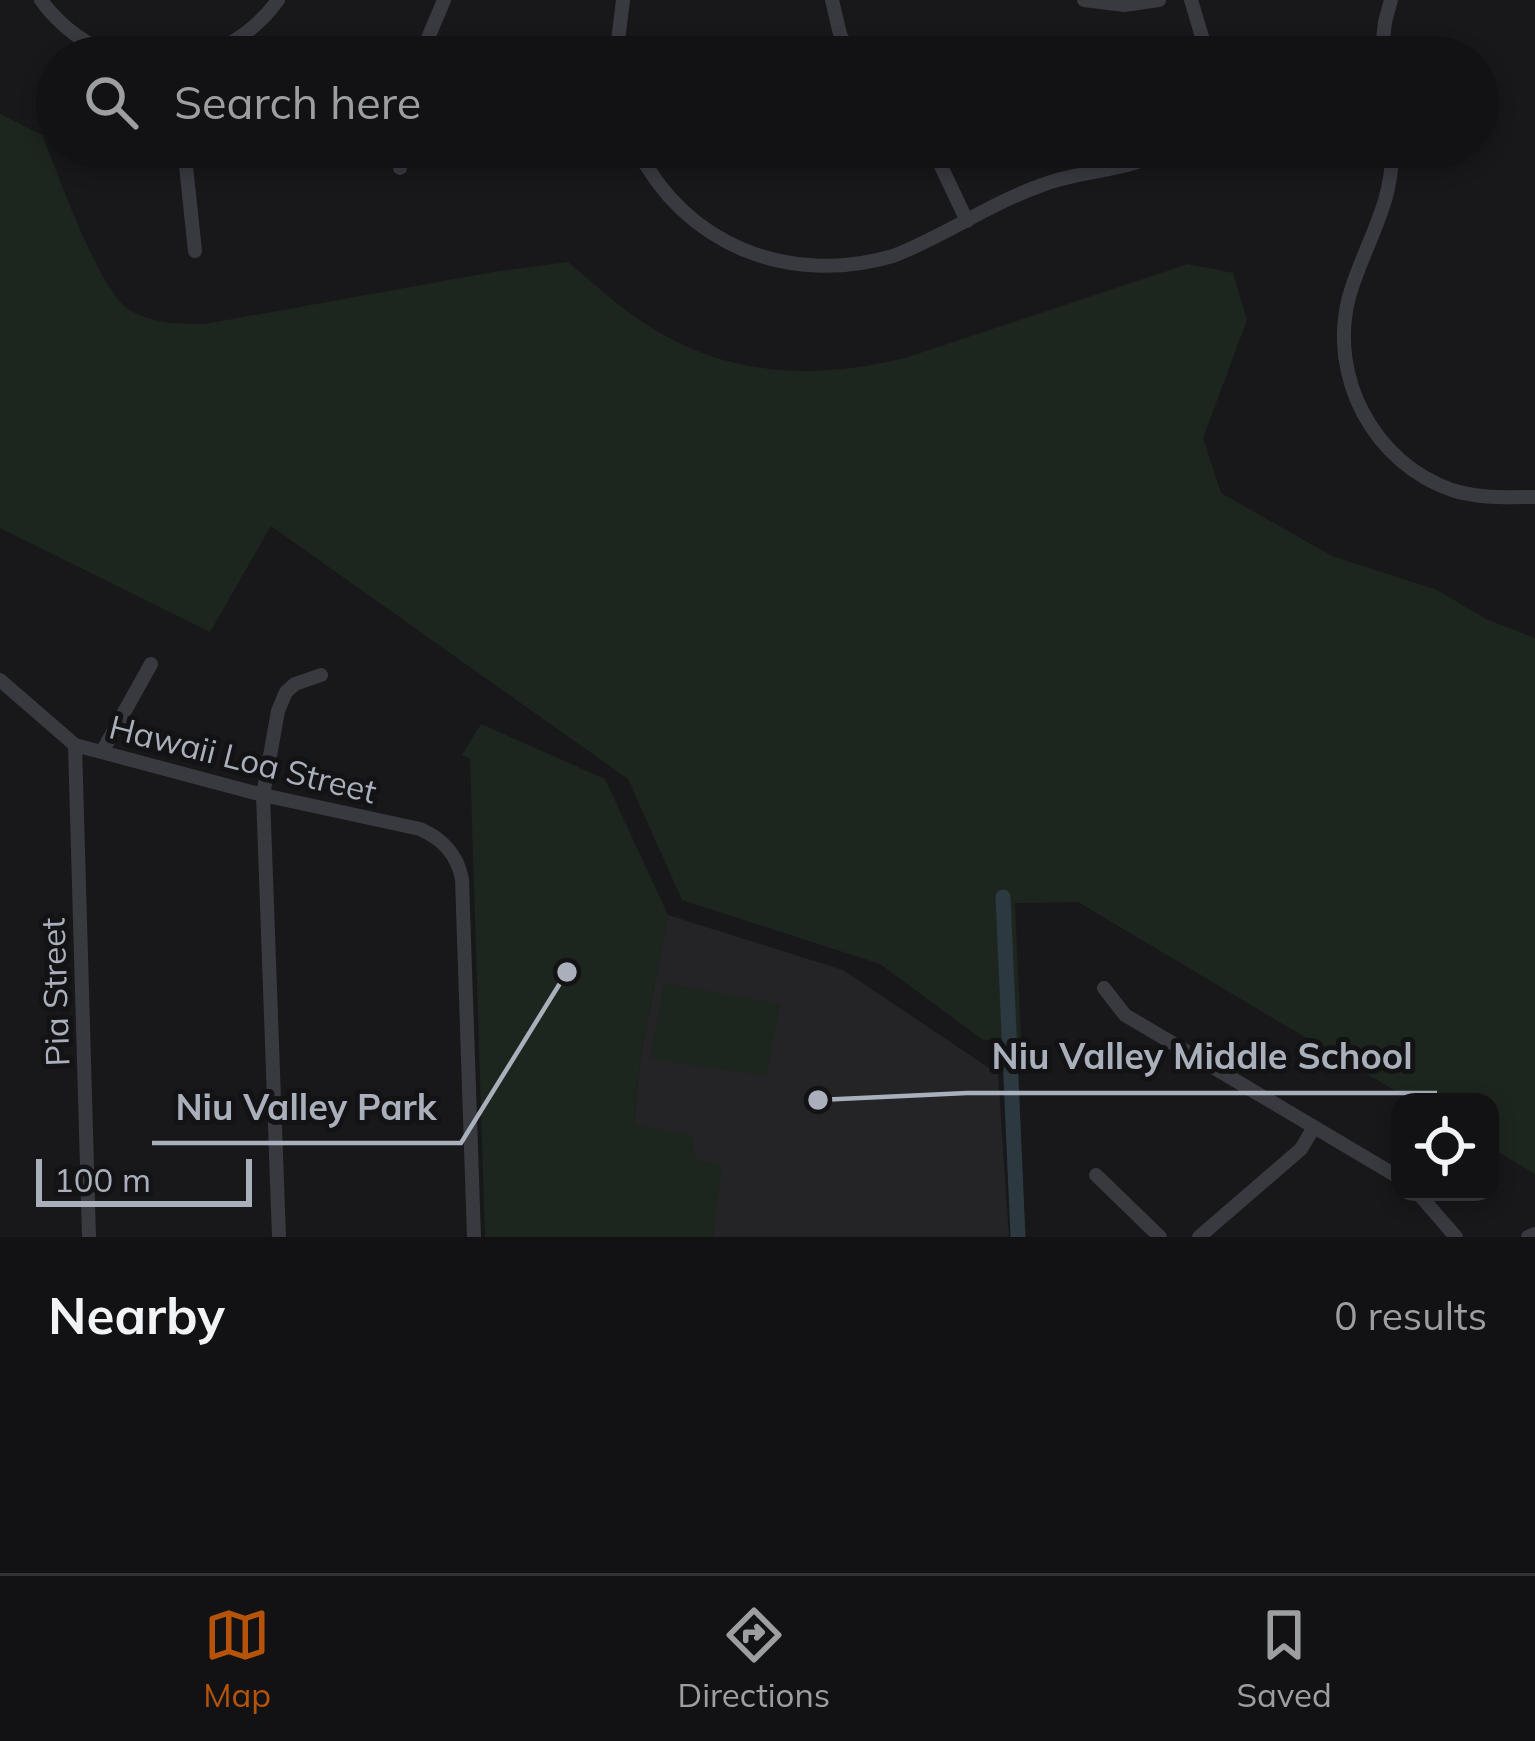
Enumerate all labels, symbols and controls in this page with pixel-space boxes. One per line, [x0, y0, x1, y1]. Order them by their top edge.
search box [36, 36, 1499, 168]
icon: search [78, 69, 144, 135]
text: Search here [174, 74, 421, 130]
street label: Hawaii Loa Street [105, 706, 381, 812]
street label: Pia Street [31, 917, 78, 1067]
callout: Niu Valley Middle School [967, 1021, 1437, 1093]
text: Niu Valley Middle School [991, 1033, 1413, 1078]
callout: Niu Valley Park [152, 1071, 461, 1143]
text: Niu Valley Park [175, 1084, 438, 1129]
map controls [1391, 1093, 1499, 1201]
button: locate [1391, 1093, 1499, 1201]
scale bar [36, 1153, 252, 1206]
text: 100 m [54, 1159, 151, 1200]
text: Nearby [48, 1283, 225, 1347]
text: 0 results [1334, 1291, 1487, 1340]
tab: Map [203, 1602, 271, 1715]
tab: Directions [678, 1602, 830, 1715]
tab: Saved [1237, 1602, 1332, 1715]

